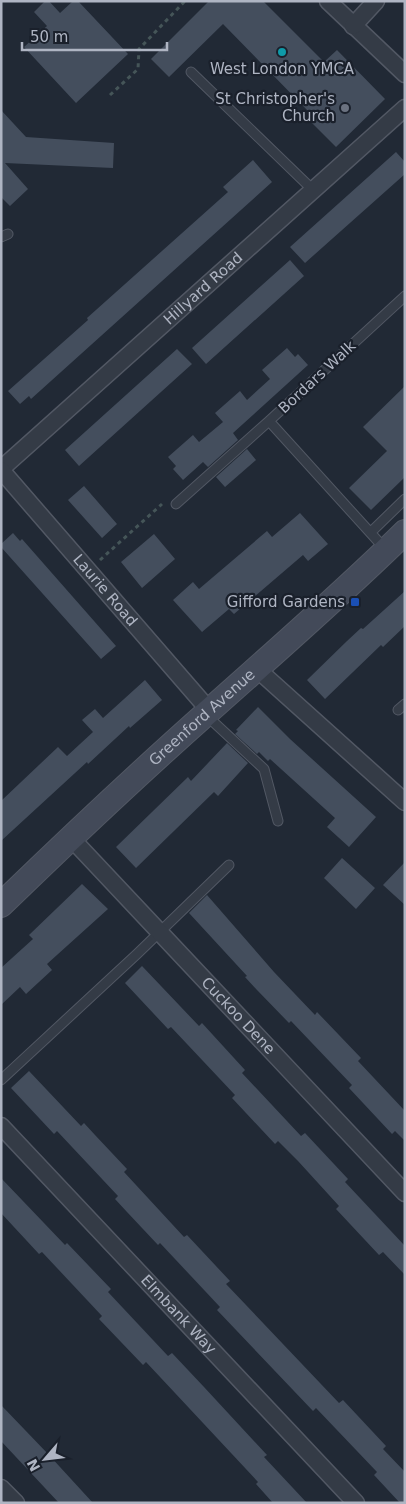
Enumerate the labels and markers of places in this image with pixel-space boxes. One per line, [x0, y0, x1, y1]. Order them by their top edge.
marker: West London YMCA [276, 46, 288, 58]
place label: West London YMCA [210, 60, 355, 78]
place label: St Christopher's Church [215, 90, 335, 125]
marker: St Christopher's Church [339, 102, 351, 114]
place label: Gifford Gardens [227, 593, 345, 611]
marker: Gifford Gardens [349, 596, 361, 608]

